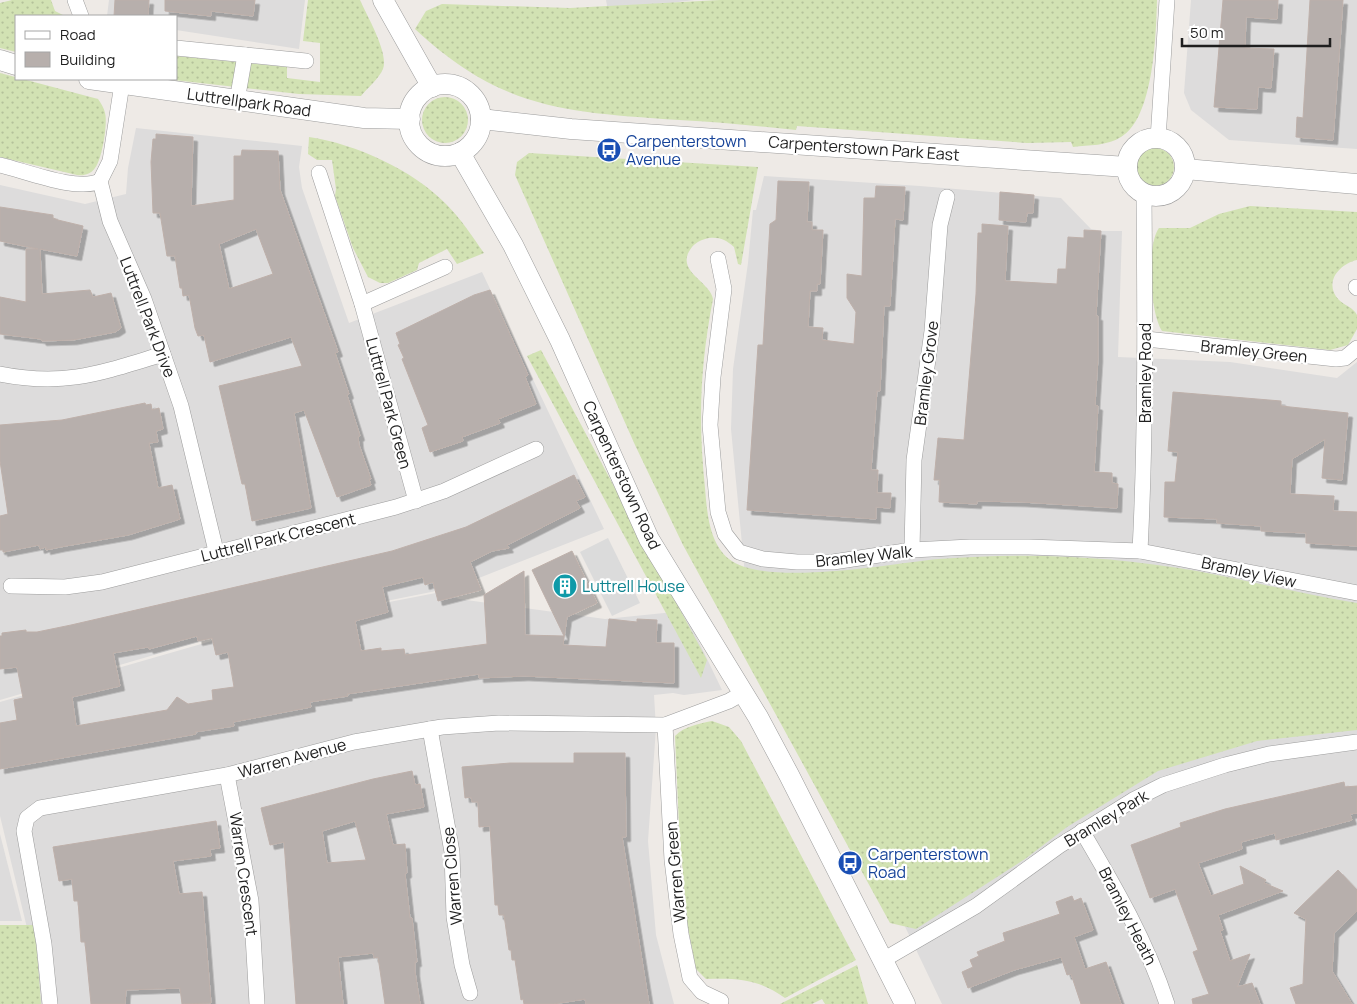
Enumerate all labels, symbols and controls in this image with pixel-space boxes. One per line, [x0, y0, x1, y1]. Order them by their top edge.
legend [15, 15, 178, 80]
scale bar [1182, 15, 1330, 47]
text: 50 m [1190, 22, 1224, 43]
text: Road [60, 24, 96, 45]
text: Building [60, 49, 115, 70]
street label: Luttrellpark Road [185, 82, 313, 122]
place label: Carpenterstown Avenue [626, 130, 747, 170]
street label: Carpenterstown Park East [768, 130, 960, 166]
bus stop icon: Carpenterstown Avenue [596, 137, 622, 163]
street label: Luttrell Park Drive [115, 253, 181, 381]
street label: Bramley Grove [909, 319, 943, 427]
street label: Bramley Road [1134, 323, 1156, 423]
street label: Bramley Green [1200, 334, 1308, 368]
street label: Luttrell Park Green [361, 335, 417, 471]
street label: Carpenterstown Road [578, 397, 666, 553]
street label: Luttrell Park Crescent [198, 507, 358, 567]
street label: Bramley Walk [815, 540, 914, 572]
street label: Bramley View [1199, 551, 1299, 593]
building icon: Luttrell House [552, 573, 578, 599]
place label: Luttrell House [582, 575, 685, 597]
street label: Warren Avenue [235, 733, 349, 783]
street label: Bramley Park [1060, 784, 1153, 852]
street label: Warren Crescent [224, 811, 264, 937]
street label: Warren Green [660, 821, 690, 923]
street label: Warren Close [437, 826, 467, 926]
place label: Carpenterstown Road [868, 843, 989, 883]
bus stop icon: Carpenterstown Road [837, 850, 863, 876]
street label: Bramley Heath [1094, 863, 1162, 969]

